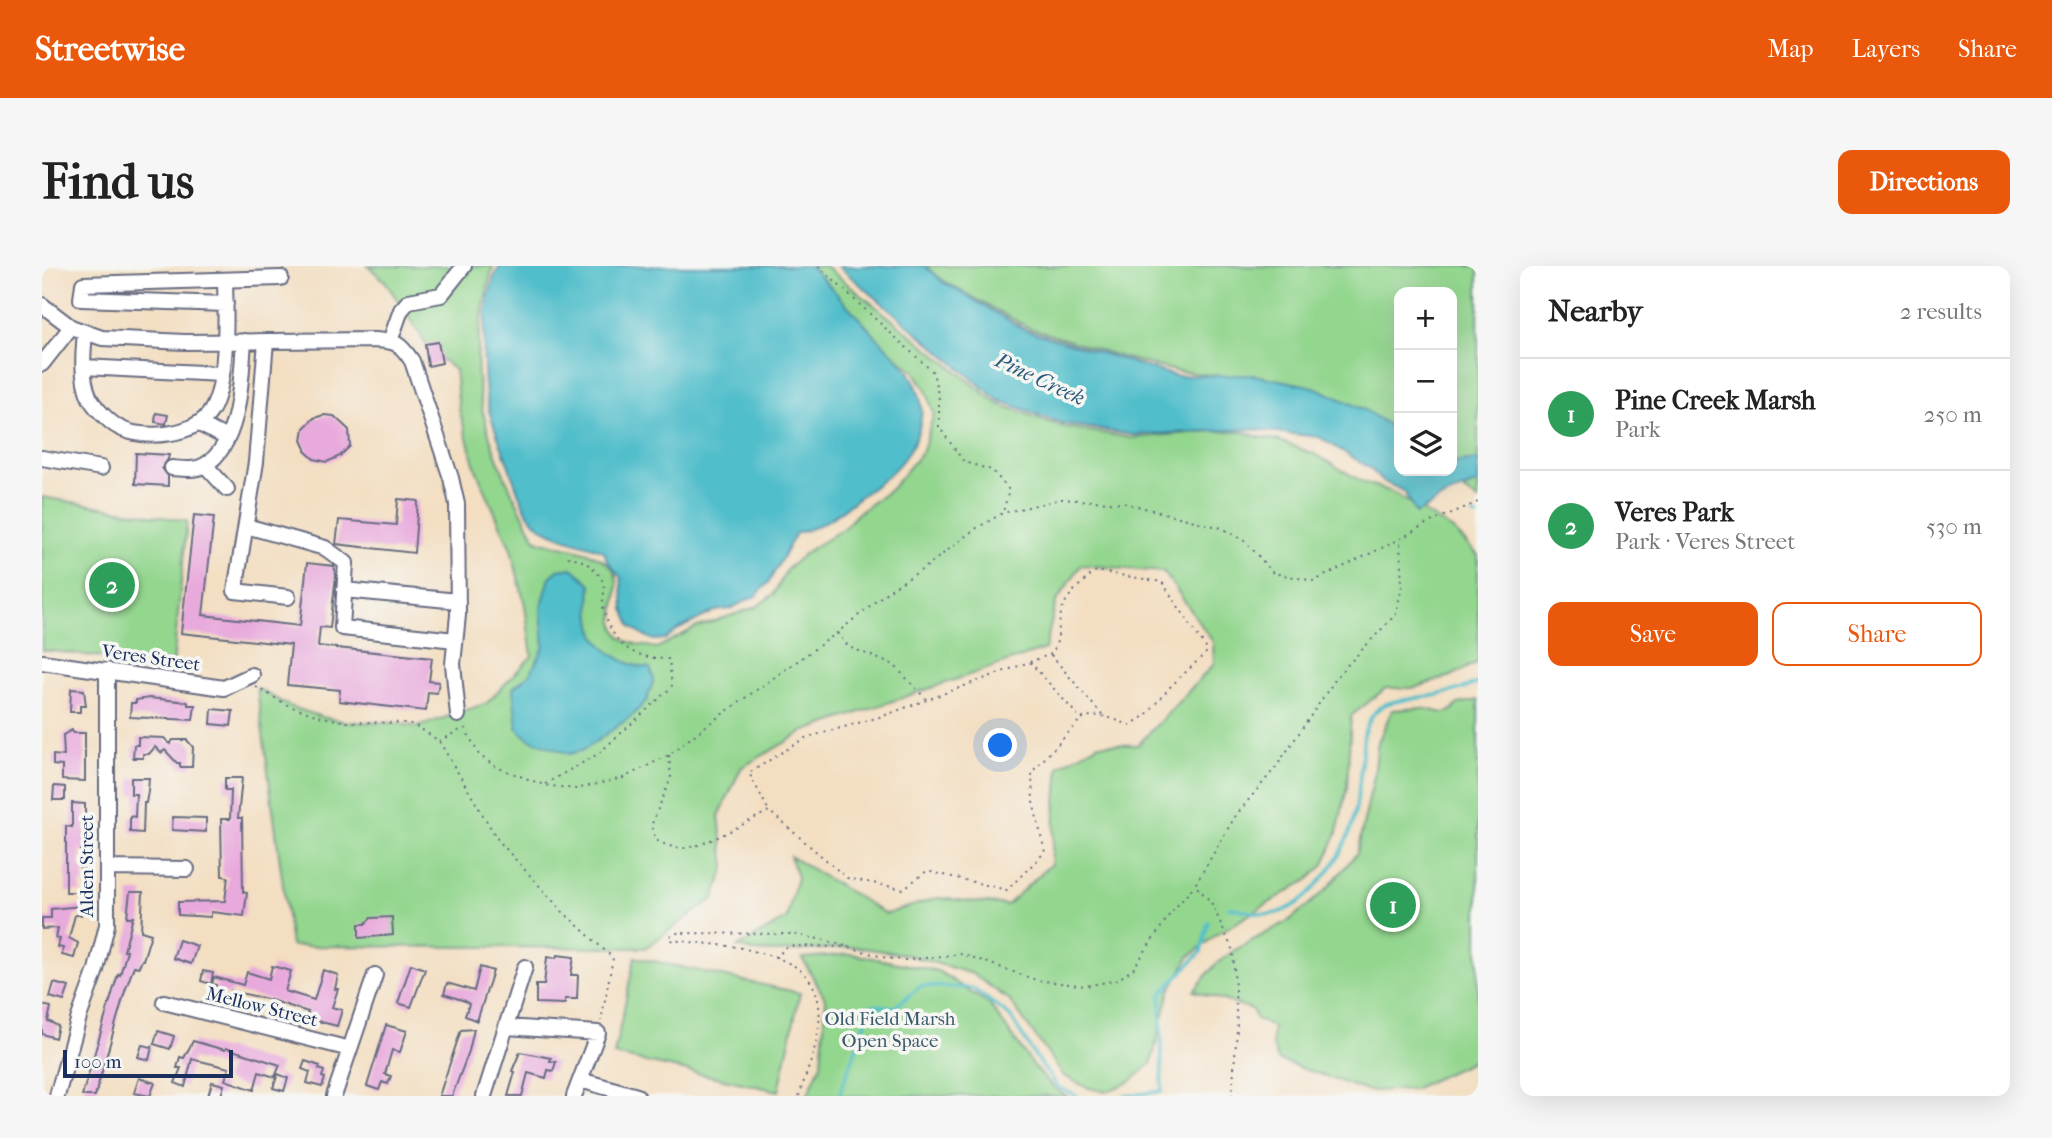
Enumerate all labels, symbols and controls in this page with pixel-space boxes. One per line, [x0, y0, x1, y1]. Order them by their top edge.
text: Streetwise [35, 30, 185, 69]
text: Map [1768, 35, 1814, 63]
text: Layers [1852, 35, 1920, 63]
text: Share [1958, 35, 2017, 63]
button: Directions [1838, 150, 2010, 214]
text: Find us [42, 153, 194, 211]
map controls [1394, 287, 1457, 476]
button: + [1394, 287, 1457, 350]
text: Nearby [1548, 294, 1643, 329]
text: 2 results [1900, 298, 1982, 325]
water label: Pine Creek [990, 347, 1089, 410]
button: − [1394, 350, 1457, 413]
text: Pine Creek Marsh [1615, 385, 1816, 416]
text: 1 [1567, 401, 1575, 428]
text: 250 m [1924, 401, 1982, 428]
button: layers [1394, 413, 1457, 476]
text: Park [1615, 416, 1661, 443]
text: Veres Park [1615, 497, 1734, 528]
text: 2 [1565, 513, 1577, 540]
text: 530 m [1926, 513, 1982, 540]
text: Park · Veres Street [1615, 528, 1795, 555]
pin: 2 [89, 559, 135, 611]
button: Save [1548, 602, 1758, 666]
button: Share [1772, 602, 1982, 666]
street label: Veres Street [99, 640, 202, 676]
your location [983, 728, 1017, 762]
street label: Alden Street [76, 815, 98, 918]
pin: 1 [1370, 879, 1416, 931]
street label: Mellow Street [204, 982, 320, 1032]
park label: Old Field Marsh Open Space [825, 1008, 956, 1052]
scale bar [63, 1047, 233, 1079]
text: 100 m [74, 1051, 122, 1073]

